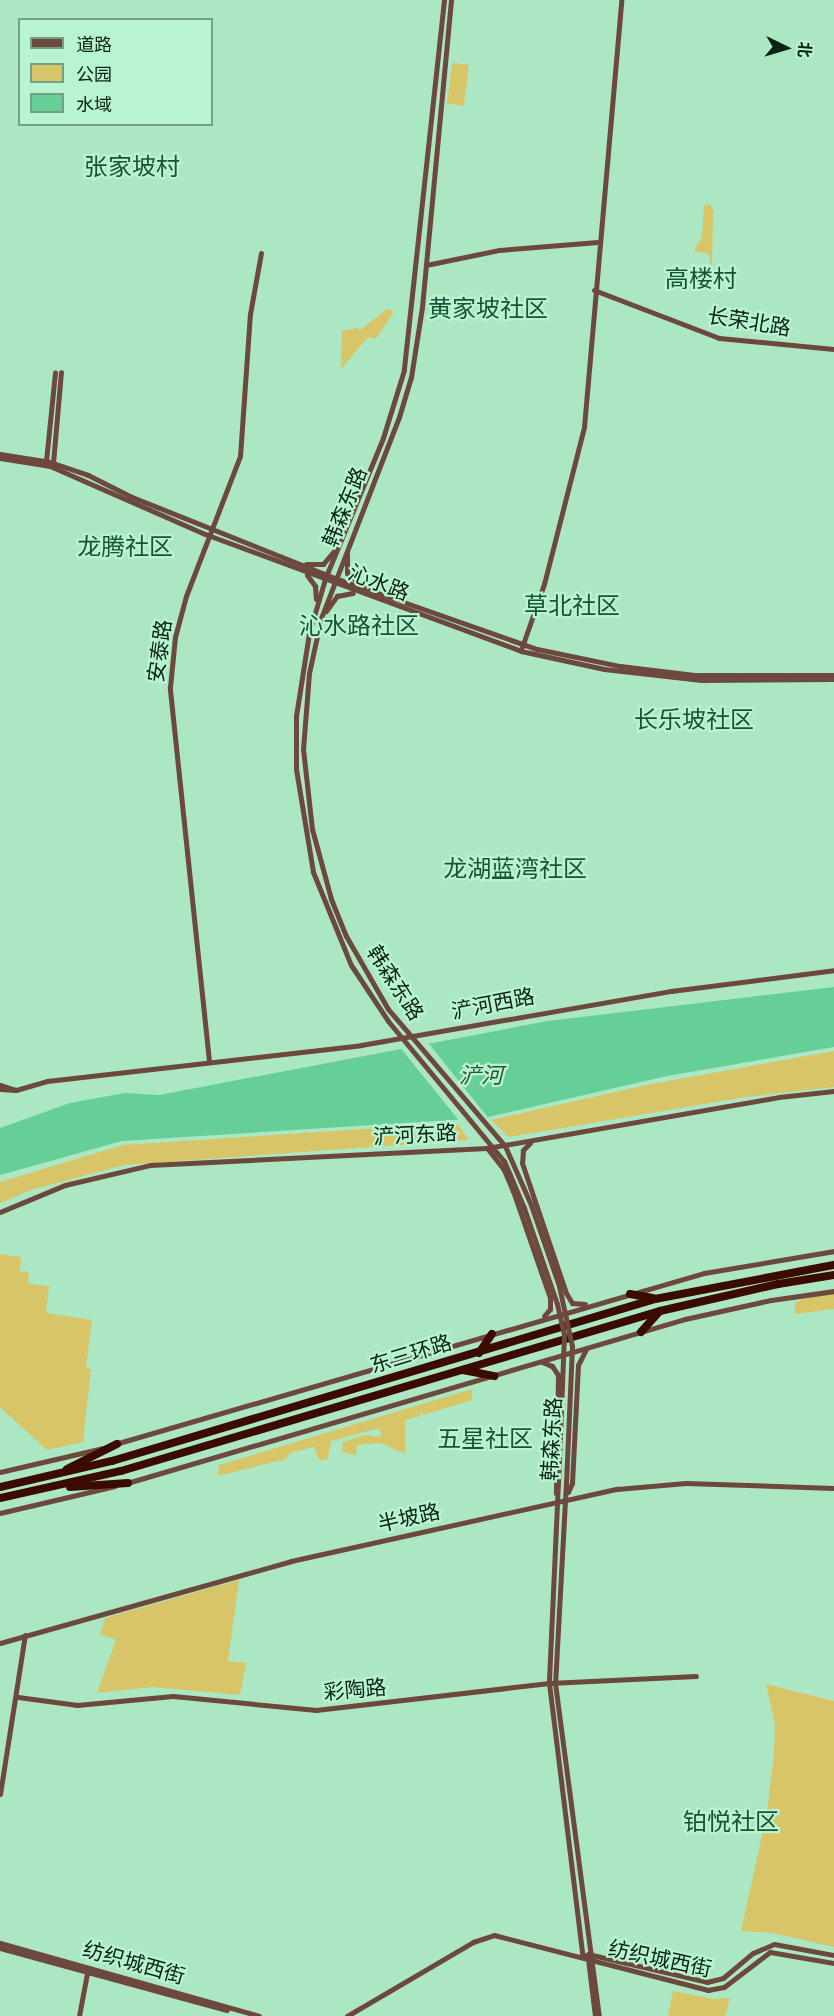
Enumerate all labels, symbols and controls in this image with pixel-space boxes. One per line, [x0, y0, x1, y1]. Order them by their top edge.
legend [18, 18, 213, 126]
north arrow [756, 18, 816, 78]
text: 道路 [76, 35, 112, 55]
text: 北 [795, 41, 814, 58]
text: 公园 [76, 65, 112, 85]
text: 水域 [76, 95, 112, 115]
district label: 张家坡村 [84, 153, 180, 181]
district label: 高楼村 [665, 265, 737, 293]
district label: 黄家坡社区 [428, 295, 548, 323]
street label: 长荣北路 [706, 303, 792, 341]
street label: 韩森东路 [318, 463, 372, 551]
district label: 龙腾社区 [77, 533, 173, 561]
street label: 沁水路 [345, 560, 413, 606]
district label: 草北社区 [524, 592, 620, 620]
district label: 沁水路社区 [299, 612, 419, 640]
street label: 安泰路 [143, 618, 177, 684]
district label: 长乐坡社区 [634, 706, 754, 734]
district label: 龙湖蓝湾社区 [443, 855, 587, 883]
street label: 韩森东路 [362, 941, 428, 1025]
street label: 浐河西路 [449, 984, 537, 1024]
water label: 浐河 [459, 1063, 503, 1089]
street label: 浐河东路 [372, 1120, 458, 1150]
street label: 东三环路 [367, 1330, 455, 1378]
street label: 韩森东路 [537, 1396, 567, 1482]
district label: 五星社区 [437, 1425, 533, 1453]
street label: 半坡路 [375, 1499, 443, 1537]
street label: 彩陶路 [323, 1675, 387, 1705]
district label: 铂悦社区 [683, 1808, 779, 1836]
street label: 纺织城西街 [80, 1936, 188, 1990]
street label: 纺织城西街 [606, 1936, 714, 1982]

